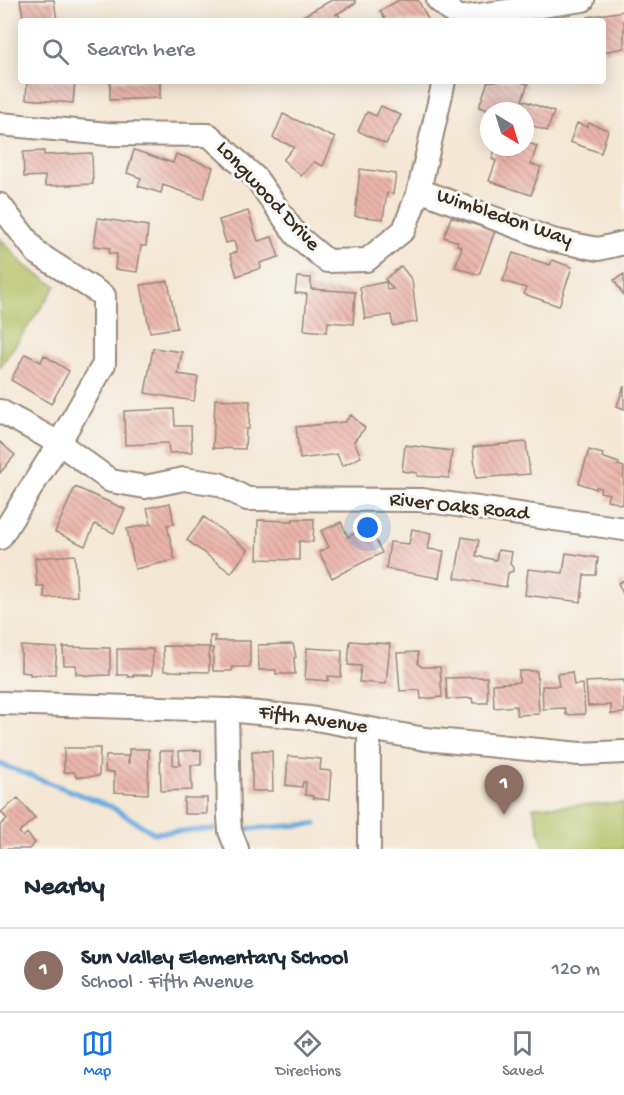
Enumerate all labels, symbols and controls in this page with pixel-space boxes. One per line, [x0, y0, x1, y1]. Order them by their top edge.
search box [18, 18, 606, 84]
icon: search [39, 35, 72, 68]
text: Search here [87, 38, 195, 64]
north arrow [480, 102, 534, 156]
street label: Longwood Drive [210, 137, 325, 258]
street label: Wimbledon Way [433, 184, 575, 254]
street label: River Oaks Road [388, 488, 532, 528]
your location [353, 513, 382, 542]
street label: Fifth Avenue [256, 701, 370, 741]
pin: 1 [484, 766, 524, 815]
text: Nearby [24, 873, 105, 904]
text: Sun Valley Elementary School [81, 946, 348, 972]
text: 1 [39, 959, 48, 982]
text: 120 m [552, 959, 600, 982]
text: School · Fifth Avenue [81, 972, 253, 995]
tab: Map [81, 1027, 114, 1082]
tab: Directions [275, 1027, 341, 1082]
tab: Saved [502, 1027, 543, 1082]

